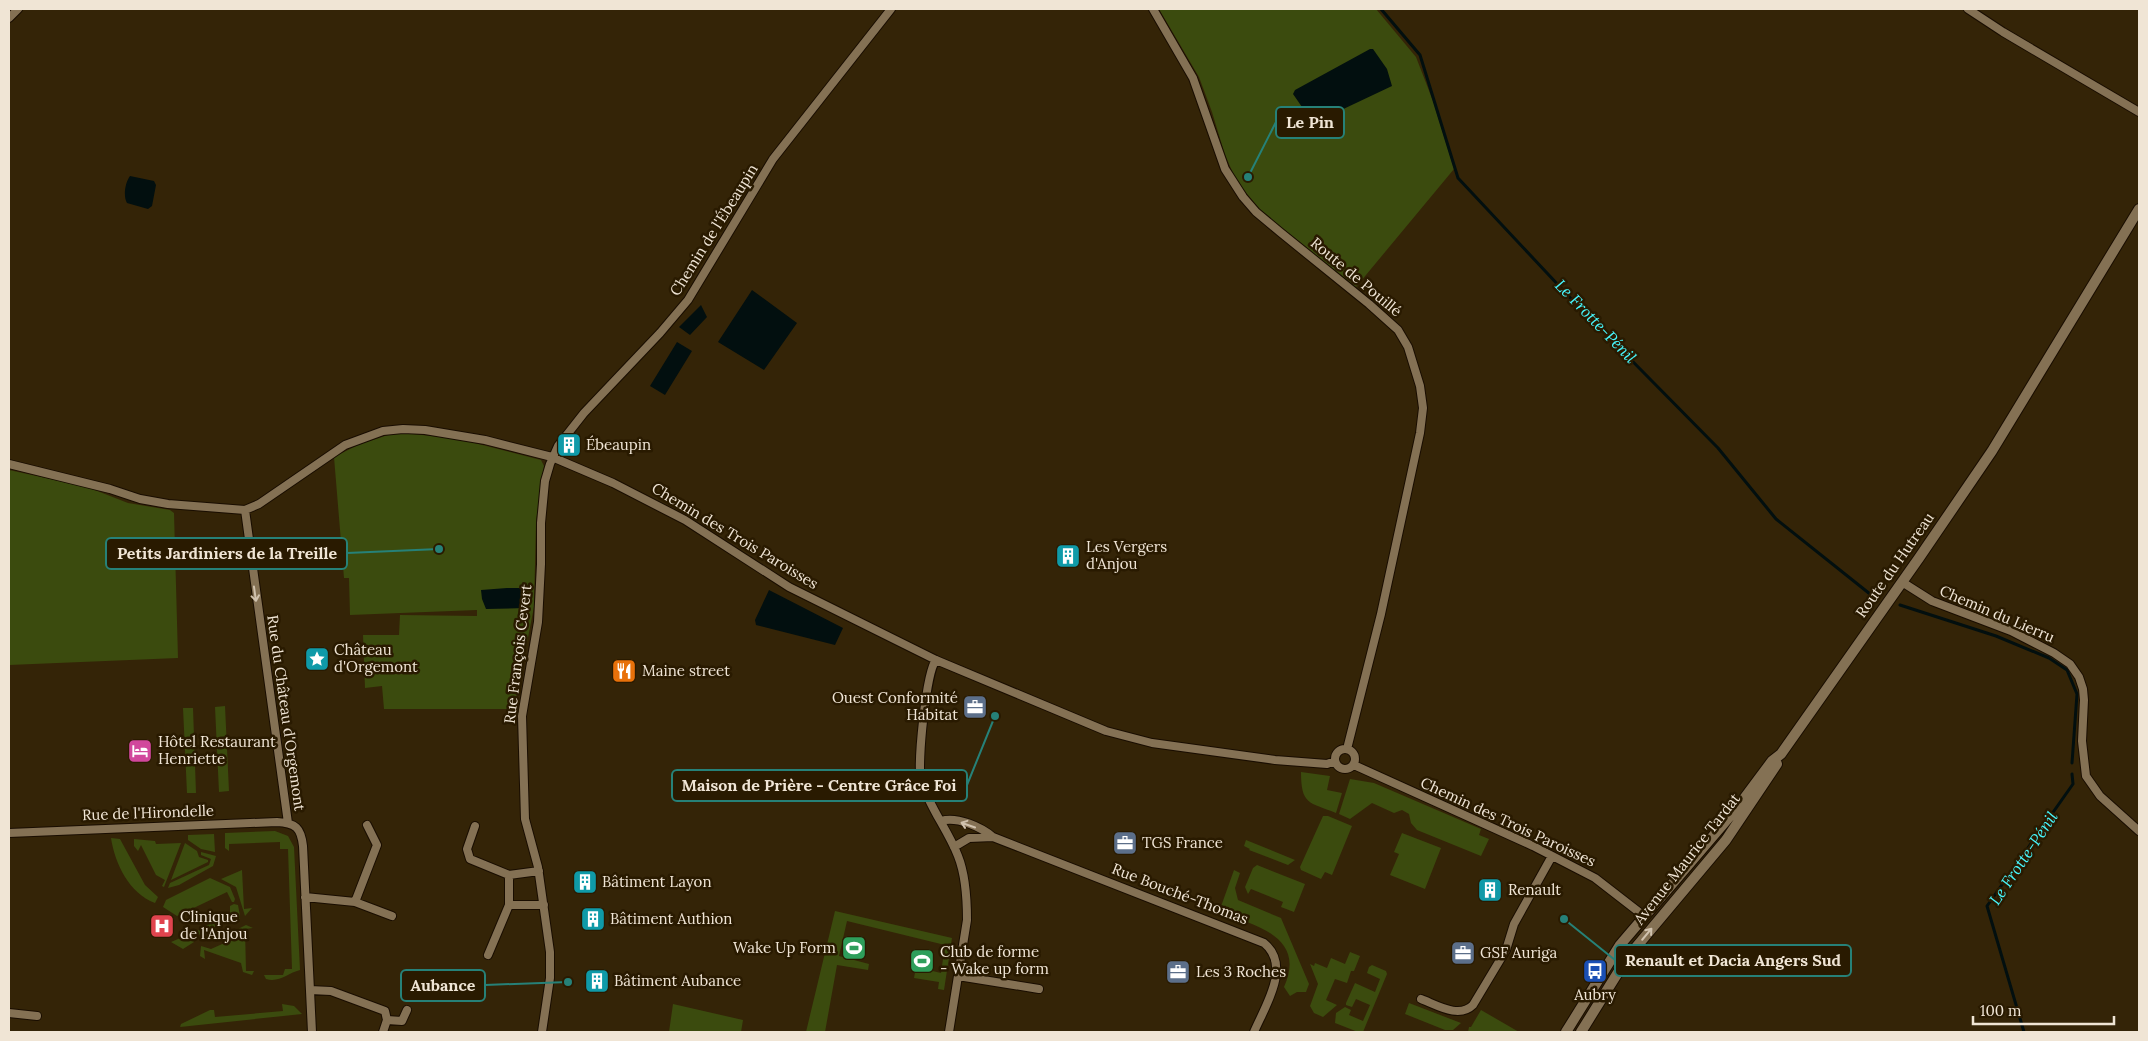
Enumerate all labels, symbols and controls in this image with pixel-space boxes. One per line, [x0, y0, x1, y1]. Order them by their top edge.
callout: Le Pin [1276, 107, 1344, 138]
text: Le Pin [1286, 112, 1334, 132]
street label: Chemin de l'Ébeaupin [665, 160, 762, 299]
street label: Route de Pouillé [1307, 233, 1406, 320]
water label: Le Frotte-Pénil [1551, 275, 1641, 367]
building icon: Ébeaupin [556, 432, 582, 458]
place label: Ébeaupin [586, 435, 651, 454]
street label: Chemin des Trois Paroisses [649, 478, 822, 593]
street label: Route du Hutreau [1851, 508, 1938, 621]
place label: Les Vergers d'Anjou [1086, 537, 1167, 573]
callout: Petits Jardiniers de la Treille [106, 538, 347, 569]
text: Petits Jardiniers de la Treille [117, 543, 338, 563]
building icon: Les Vergers d'Anjou [1055, 543, 1081, 569]
street label: Chemin du Lierru [1937, 581, 2058, 646]
street label: Rue François Cevert [500, 583, 535, 725]
one-way arrow [250, 585, 260, 601]
street label: Rue du Château d'Orgemont [263, 614, 310, 812]
place label: Château d'Orgemont [334, 640, 418, 676]
place icon: Château d'Orgemont [304, 646, 330, 672]
restaurant icon: Maine street [611, 658, 637, 684]
place label: Maine street [642, 661, 730, 680]
place label: Ouest Conformité Habitat [832, 688, 958, 724]
office icon: Ouest Conformité Habitat [962, 694, 988, 720]
place label: Hôtel Restaurant Henriette [158, 732, 276, 768]
hotel icon: Hôtel Restaurant Henriette [127, 738, 153, 764]
callout: Maison de Prière - Centre Grâce Foi [672, 770, 967, 801]
street label: Chemin des Trois Paroisses [1418, 773, 1599, 871]
text: Maison de Prière - Centre Grâce Foi [682, 775, 957, 795]
street label: Avenue Maurice Tardat [1629, 789, 1744, 929]
street label: Rue de l'Hirondelle [82, 801, 214, 824]
water label: Le Frotte-Pénil [1984, 807, 2062, 909]
one-way arrow [961, 820, 976, 829]
office icon: TGS France [1112, 830, 1138, 856]
place label: TGS France [1142, 833, 1223, 852]
street label: Rue Bouché-Thomas [1109, 859, 1251, 928]
building icon: Bâtiment Layon [572, 869, 598, 895]
place label: Bâtiment Layon [602, 872, 712, 891]
building icon: Renault [1477, 877, 1503, 903]
place label: Renault [1508, 880, 1561, 899]
building icon: Bâtiment Authion [580, 906, 606, 932]
place label: Clinique de l'Anjou [180, 907, 248, 943]
place label: Bâtiment Authion [610, 909, 732, 928]
hospital icon: Clinique de l'Anjou [149, 913, 175, 939]
one-way arrow [1641, 928, 1652, 941]
sports icon: Wake Up Form [841, 935, 867, 961]
place label: Wake Up Form [733, 938, 836, 957]
office icon: GSF Auriga [1450, 940, 1476, 966]
place label: Club de forme - Wake up form [940, 942, 1049, 978]
place label: GSF Auriga [1480, 943, 1557, 962]
callout: Renault et Dacia Angers Sud [1615, 945, 1851, 976]
sports icon: Club de forme - Wake up form [909, 948, 935, 974]
text: Renault et Dacia Angers Sud [1625, 950, 1842, 970]
bus stop icon: Aubry [1582, 958, 1608, 984]
office icon: Les 3 Roches [1165, 959, 1191, 985]
place label: Les 3 Roches [1196, 962, 1286, 981]
building icon: Bâtiment Aubance [584, 968, 610, 994]
callout: Aubance [401, 970, 485, 1001]
place label: Bâtiment Aubance [614, 971, 741, 990]
text: Aubance [411, 975, 476, 995]
place label: Aubry [1573, 985, 1616, 1004]
scale bar [1973, 994, 2114, 1026]
text: 100 m [1980, 1001, 2021, 1020]

